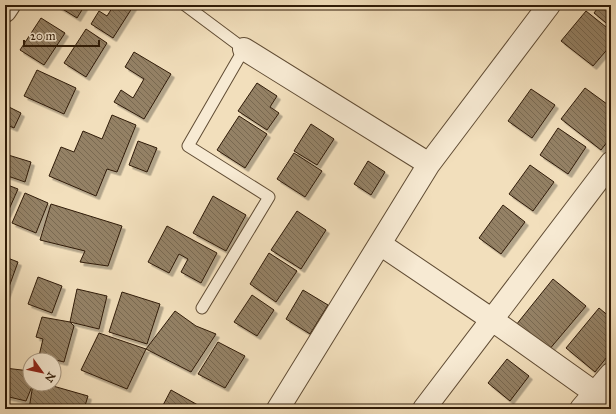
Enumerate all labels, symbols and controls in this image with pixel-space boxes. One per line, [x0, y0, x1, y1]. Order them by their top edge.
scale bar [24, 22, 99, 48]
text: 20 m [30, 29, 56, 43]
north arrow [22, 352, 62, 392]
text: N [42, 370, 58, 385]

